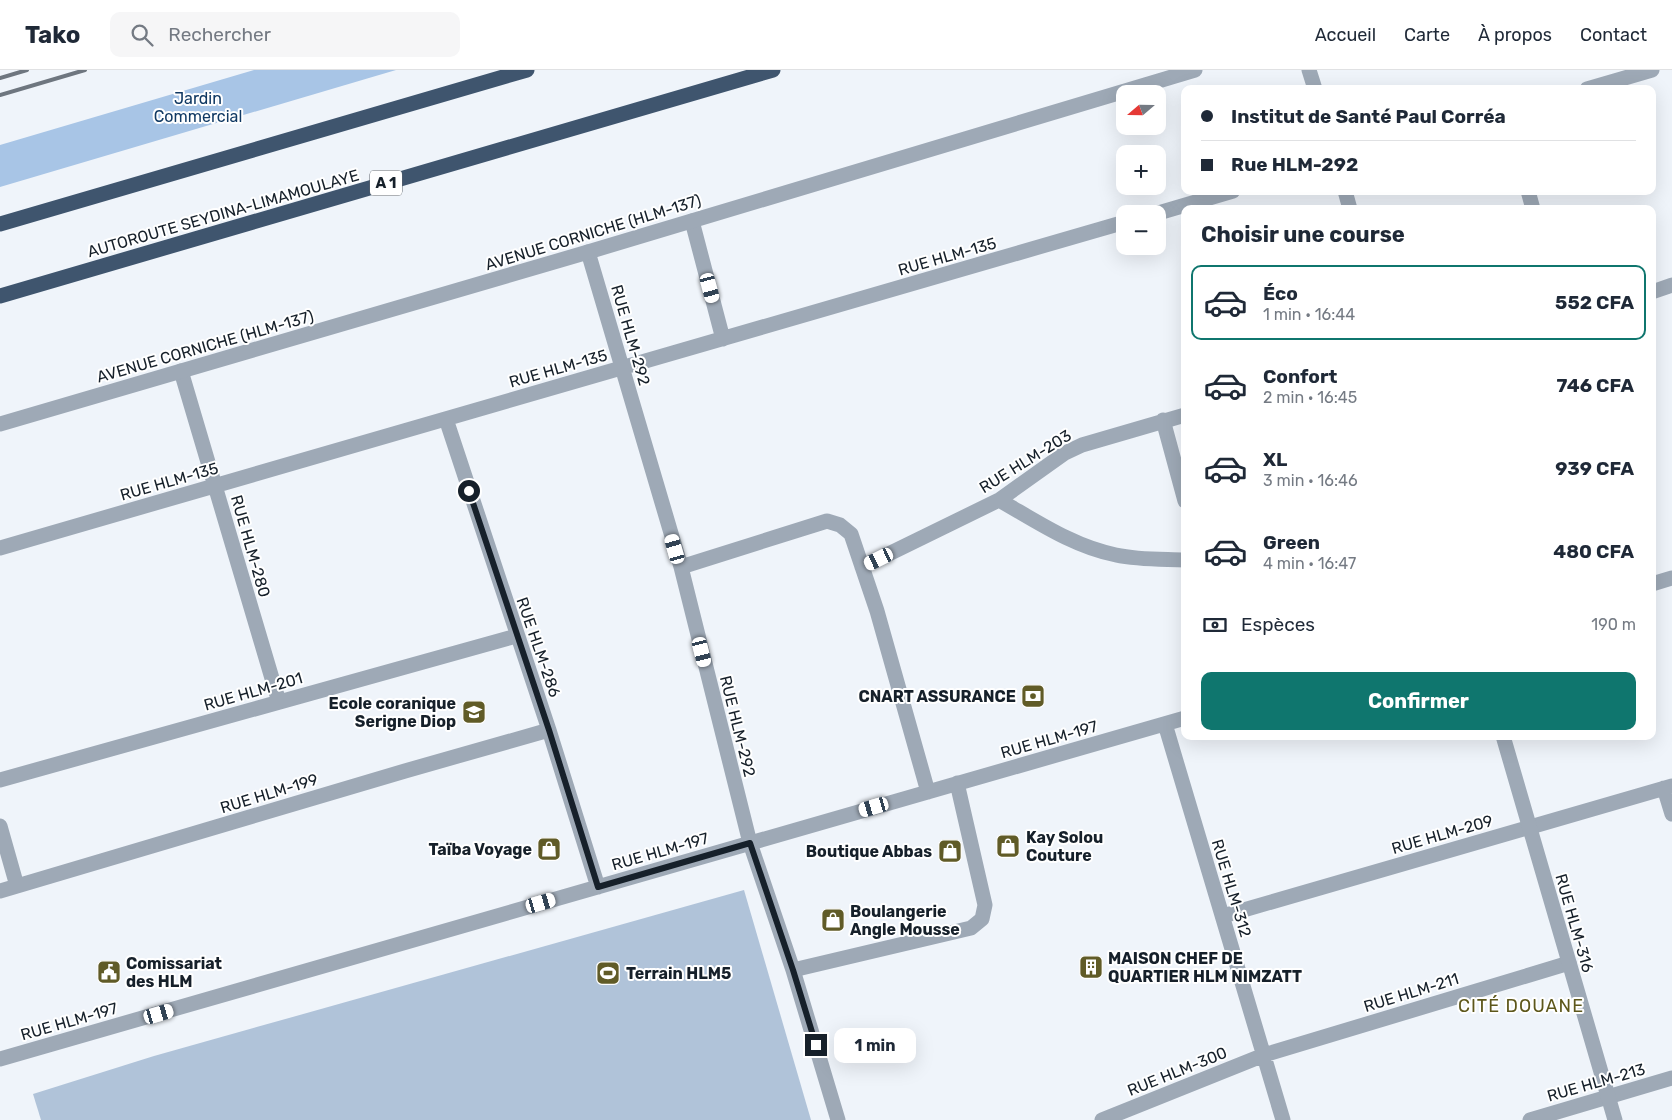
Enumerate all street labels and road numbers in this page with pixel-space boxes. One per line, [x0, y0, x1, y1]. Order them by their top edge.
street label: AUTOROUTE SEYDINA-LIMAMOULAYE [85, 166, 361, 261]
road number: A 1 [370, 170, 402, 196]
street label: AVENUE CORNICHE (HLM-137) [483, 191, 703, 274]
street label: RUE HLM-135 [896, 233, 999, 280]
street label: RUE HLM-292 [607, 283, 654, 388]
street label: AVENUE CORNICHE (HLM-137) [94, 306, 316, 387]
street label: RUE HLM-135 [507, 345, 610, 392]
street label: RUE HLM-203 [976, 426, 1075, 497]
street label: RUE HLM-135 [118, 458, 221, 505]
street label: RUE HLM-280 [227, 493, 274, 599]
street label: RUE HLM-286 [513, 595, 565, 700]
street label: RUE HLM-201 [202, 668, 305, 715]
street label: RUE HLM-292 [716, 674, 759, 779]
street label: RUE HLM-197 [998, 717, 1100, 762]
street label: RUE HLM-199 [218, 770, 320, 817]
street label: RUE HLM-209 [1389, 811, 1495, 858]
street label: RUE HLM-197 [609, 829, 711, 874]
street label: RUE HLM-312 [1208, 837, 1255, 939]
street label: RUE HLM-316 [1551, 872, 1598, 975]
street label: RUE HLM-211 [1361, 969, 1461, 1016]
street label: RUE HLM-197 [18, 999, 120, 1044]
street label: RUE HLM-300 [1125, 1043, 1230, 1100]
street label: RUE HLM-213 [1545, 1059, 1647, 1106]

